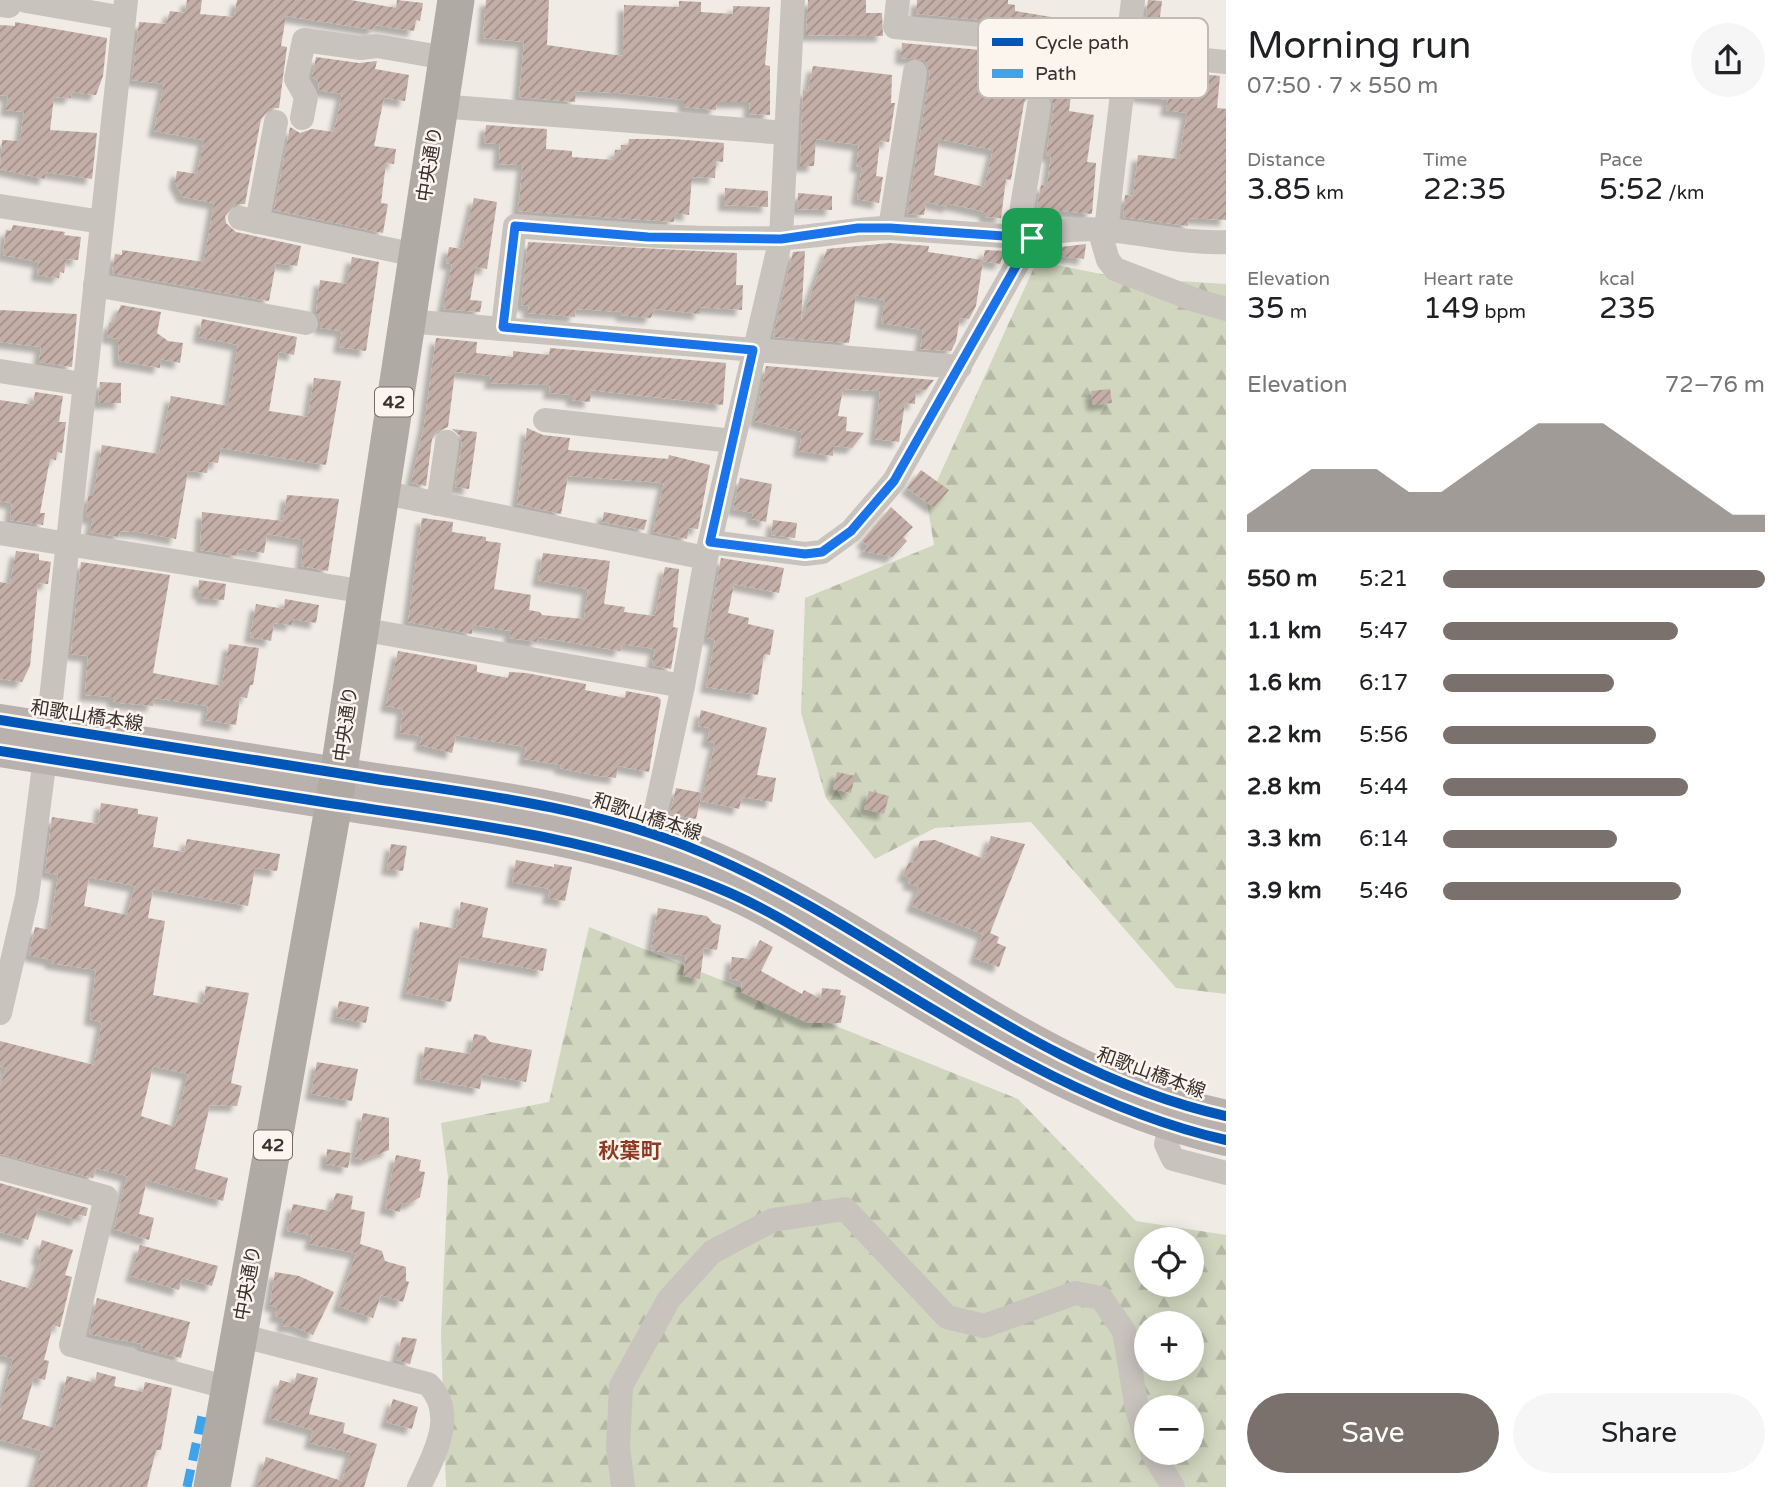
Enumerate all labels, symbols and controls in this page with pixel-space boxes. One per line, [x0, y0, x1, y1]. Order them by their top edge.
legend [978, 18, 1208, 98]
text: Morning run [1247, 23, 1471, 69]
button: share [1691, 23, 1765, 97]
text: Cycle path [1035, 32, 1129, 54]
text: Path [1035, 63, 1077, 85]
text: 07:50 · 7 × 550 m [1247, 72, 1438, 100]
street label: 中央通り [413, 125, 447, 203]
text: Distance [1247, 149, 1325, 171]
text: Time [1423, 149, 1467, 171]
text: Pace [1599, 149, 1643, 171]
text: 3.85 [1247, 171, 1311, 208]
text: 22:35 [1423, 171, 1506, 208]
text: 5:52 [1599, 171, 1663, 208]
text: km [1311, 182, 1344, 204]
text: /km [1663, 182, 1704, 204]
pin [1002, 208, 1062, 268]
icon: arrive [1013, 219, 1051, 257]
text: Elevation [1247, 268, 1330, 290]
text: Heart rate [1423, 268, 1514, 290]
text: kcal [1599, 268, 1635, 290]
text: 35 [1247, 290, 1285, 327]
text: 149 [1423, 290, 1480, 327]
text: 235 [1599, 290, 1656, 327]
text: m [1285, 301, 1307, 323]
text: bpm [1480, 301, 1526, 323]
text: Elevation [1247, 371, 1348, 399]
text: 72–76 m [1665, 371, 1765, 399]
road number: 42 [375, 388, 413, 416]
text: 550 m [1247, 565, 1317, 593]
text: 5:21 [1359, 565, 1408, 593]
text: 1.1 km [1247, 617, 1322, 645]
text: 5:47 [1359, 617, 1408, 645]
text: 1.6 km [1247, 669, 1322, 697]
text: 6:17 [1359, 669, 1408, 697]
street label: 中央通り [330, 685, 362, 763]
street label: 和歌山橋本線 [29, 696, 145, 736]
text: 2.2 km [1247, 721, 1322, 749]
text: 5:56 [1359, 721, 1408, 749]
text: 2.8 km [1247, 773, 1321, 801]
text: 5:44 [1359, 773, 1408, 801]
street label: 和歌山橋本線 [589, 789, 705, 845]
text: 3.3 km [1247, 825, 1322, 853]
text: 6:14 [1359, 825, 1408, 853]
text: 3.9 km [1247, 877, 1322, 905]
text: 5:46 [1359, 877, 1408, 905]
street label: 和歌山橋本線 [1094, 1043, 1208, 1103]
road number: 42 [254, 1130, 292, 1160]
district label: 秋葉町 [599, 1139, 662, 1164]
map controls [1134, 1227, 1204, 1465]
button: locate [1134, 1227, 1204, 1297]
street label: 中央通り [231, 1244, 265, 1322]
button: + [1134, 1311, 1204, 1381]
button: Save [1247, 1393, 1499, 1473]
button: Share [1513, 1393, 1765, 1473]
button: − [1134, 1395, 1204, 1465]

